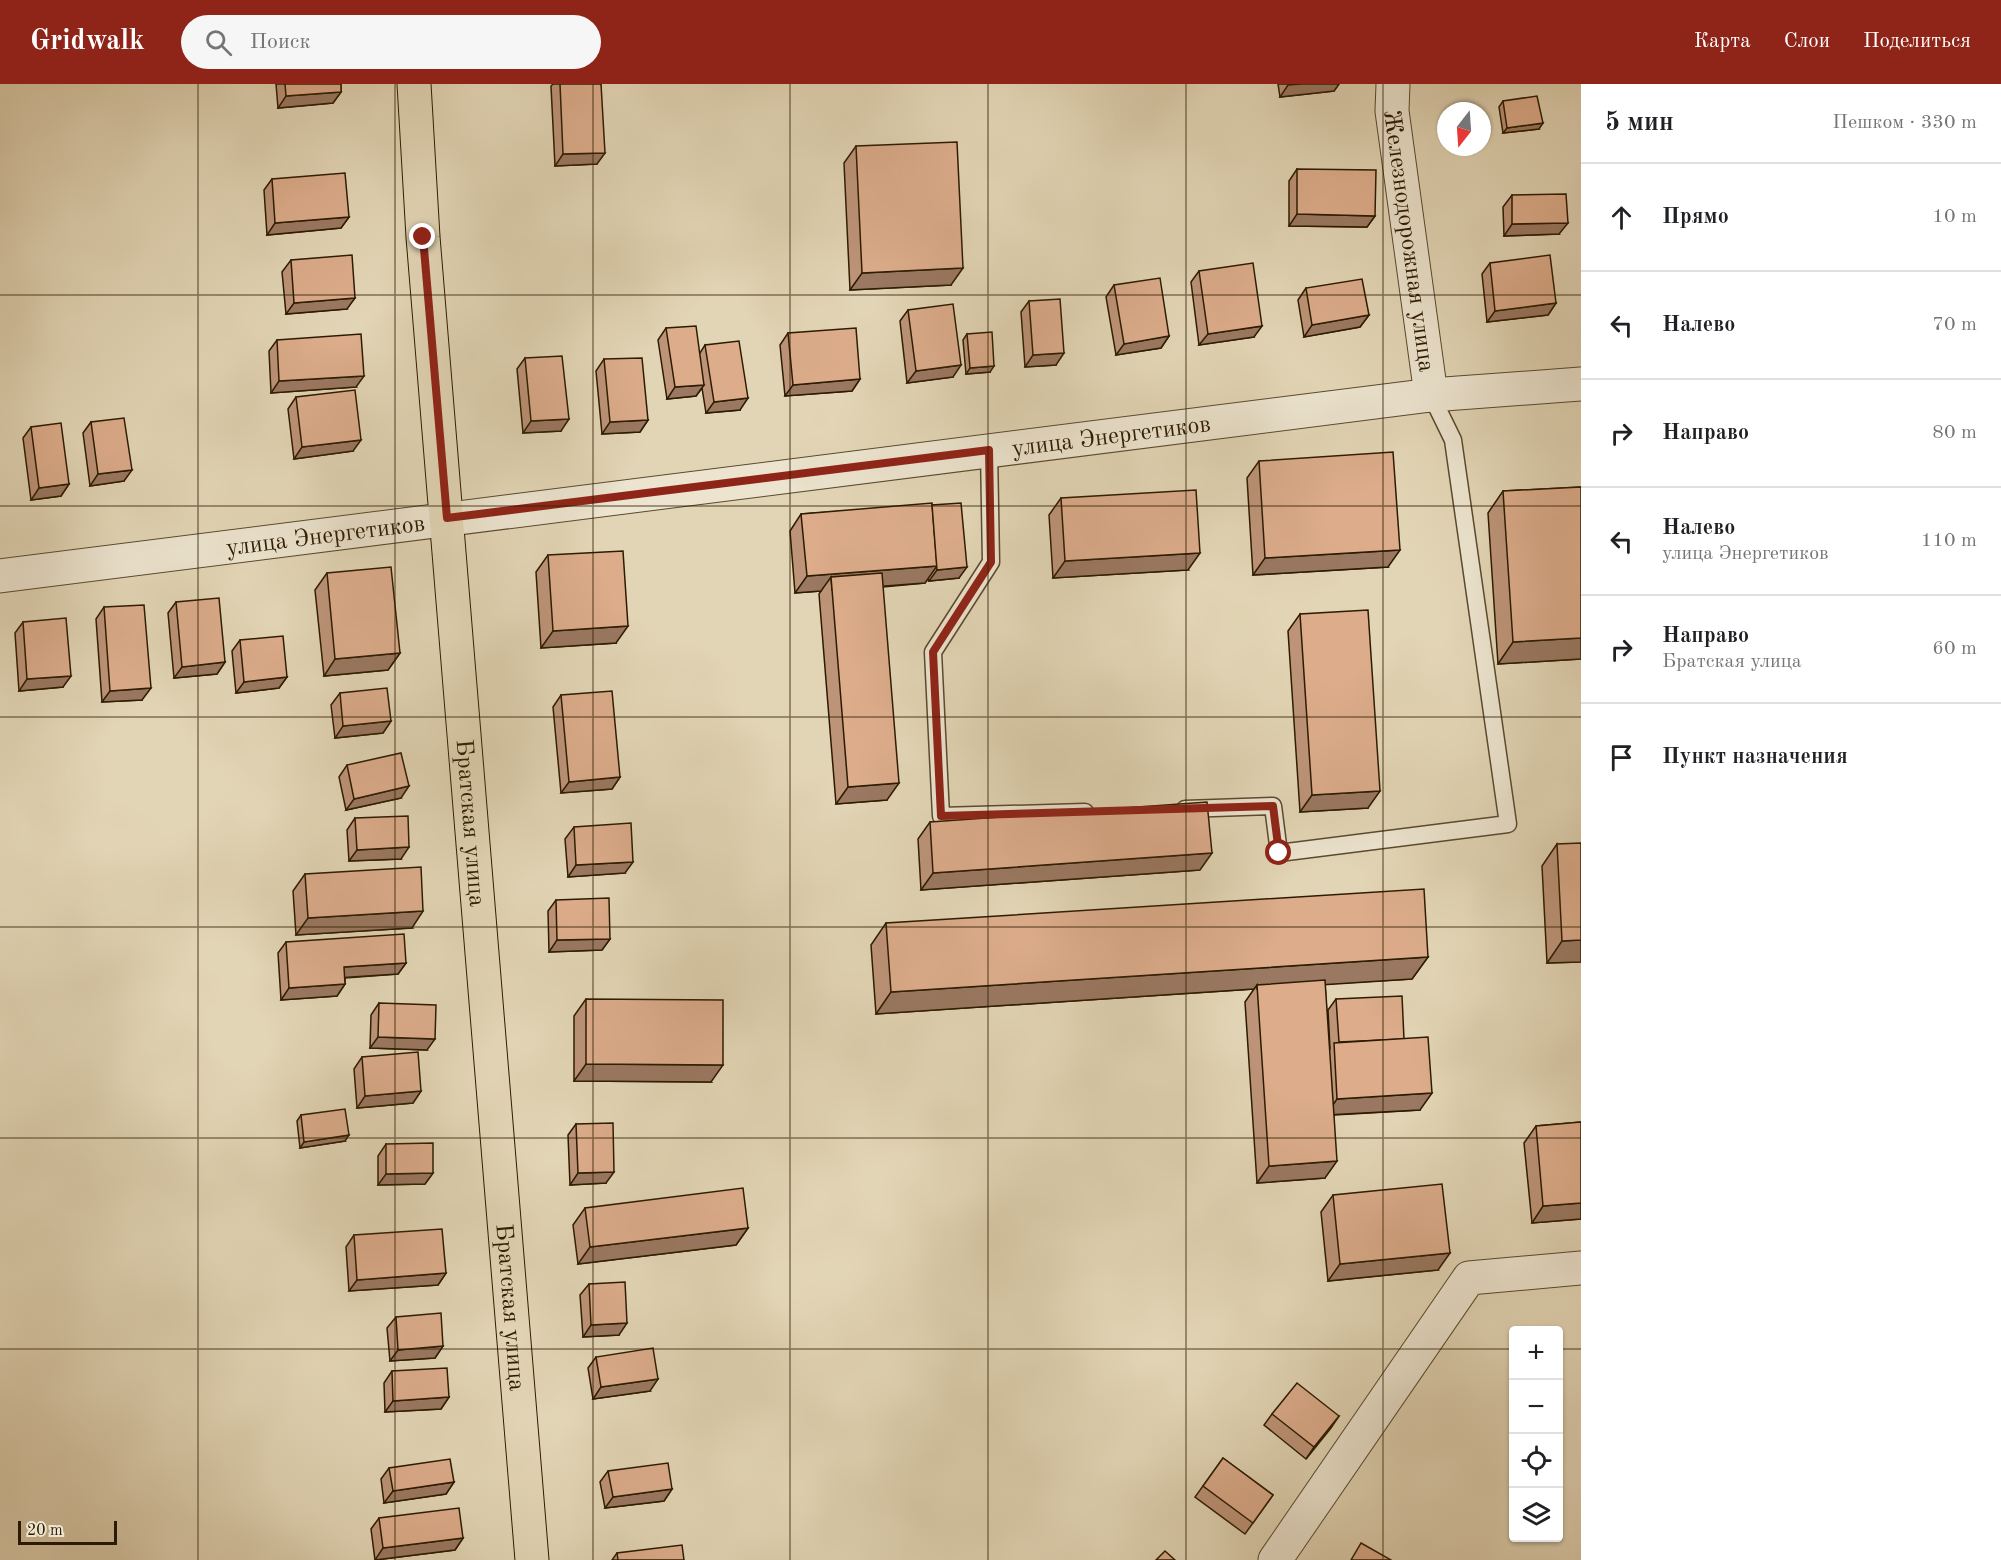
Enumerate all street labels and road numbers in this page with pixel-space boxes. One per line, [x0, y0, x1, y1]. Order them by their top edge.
street label: Железнодорожная улица [1378, 109, 1438, 374]
street label: улица Энергетиков [1011, 413, 1212, 462]
street label: улица Энергетиков [225, 512, 426, 561]
street label: Братская улица [450, 738, 488, 908]
street label: Братская улица [490, 1223, 528, 1392]

